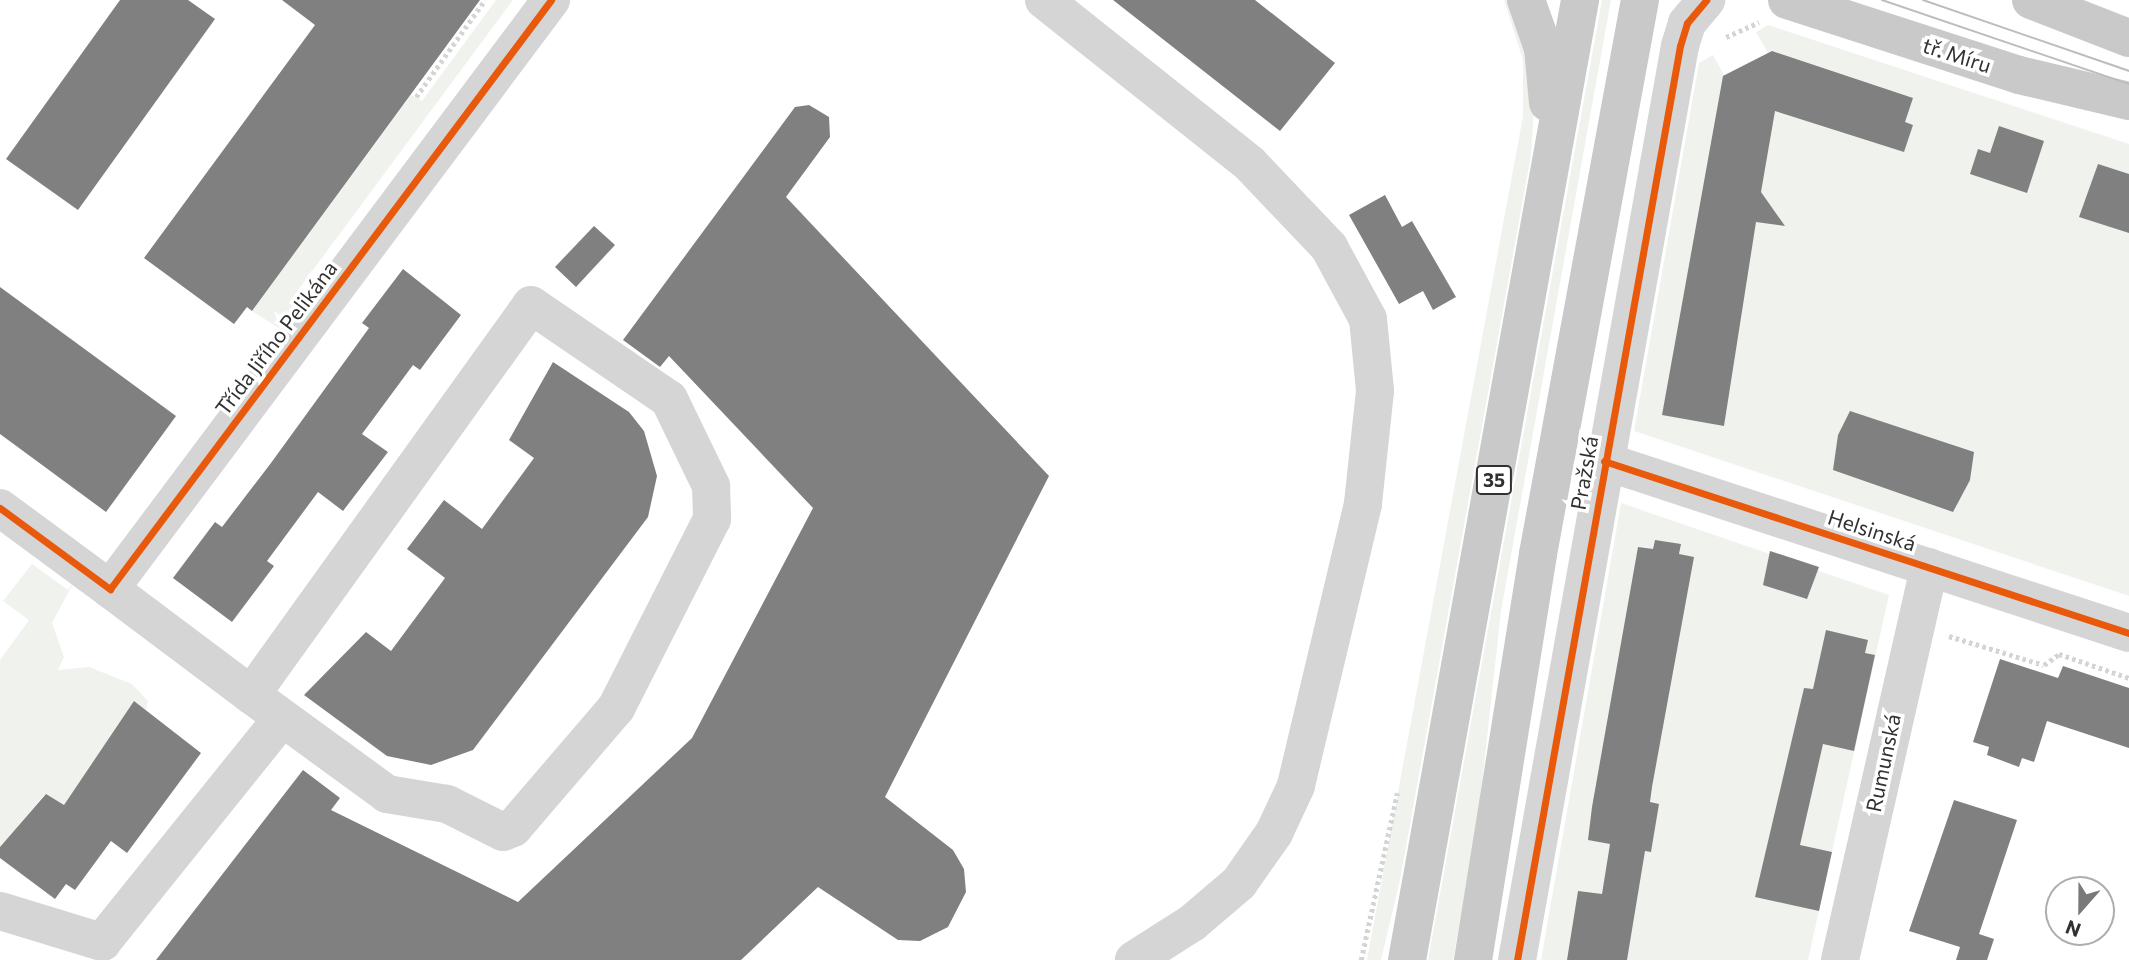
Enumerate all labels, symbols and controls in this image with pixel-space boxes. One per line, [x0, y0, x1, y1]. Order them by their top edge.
street label: tř. Míru [1920, 32, 1994, 78]
street label: Třída Jiřího Pelikána [210, 256, 342, 420]
street label: Pražská [1565, 434, 1603, 512]
road number: 35 [1475, 464, 1513, 495]
street label: Helsinská [1825, 504, 1919, 556]
street label: Rumunská [1860, 712, 1906, 814]
north arrow [2045, 876, 2115, 946]
text: N [2062, 916, 2084, 942]

